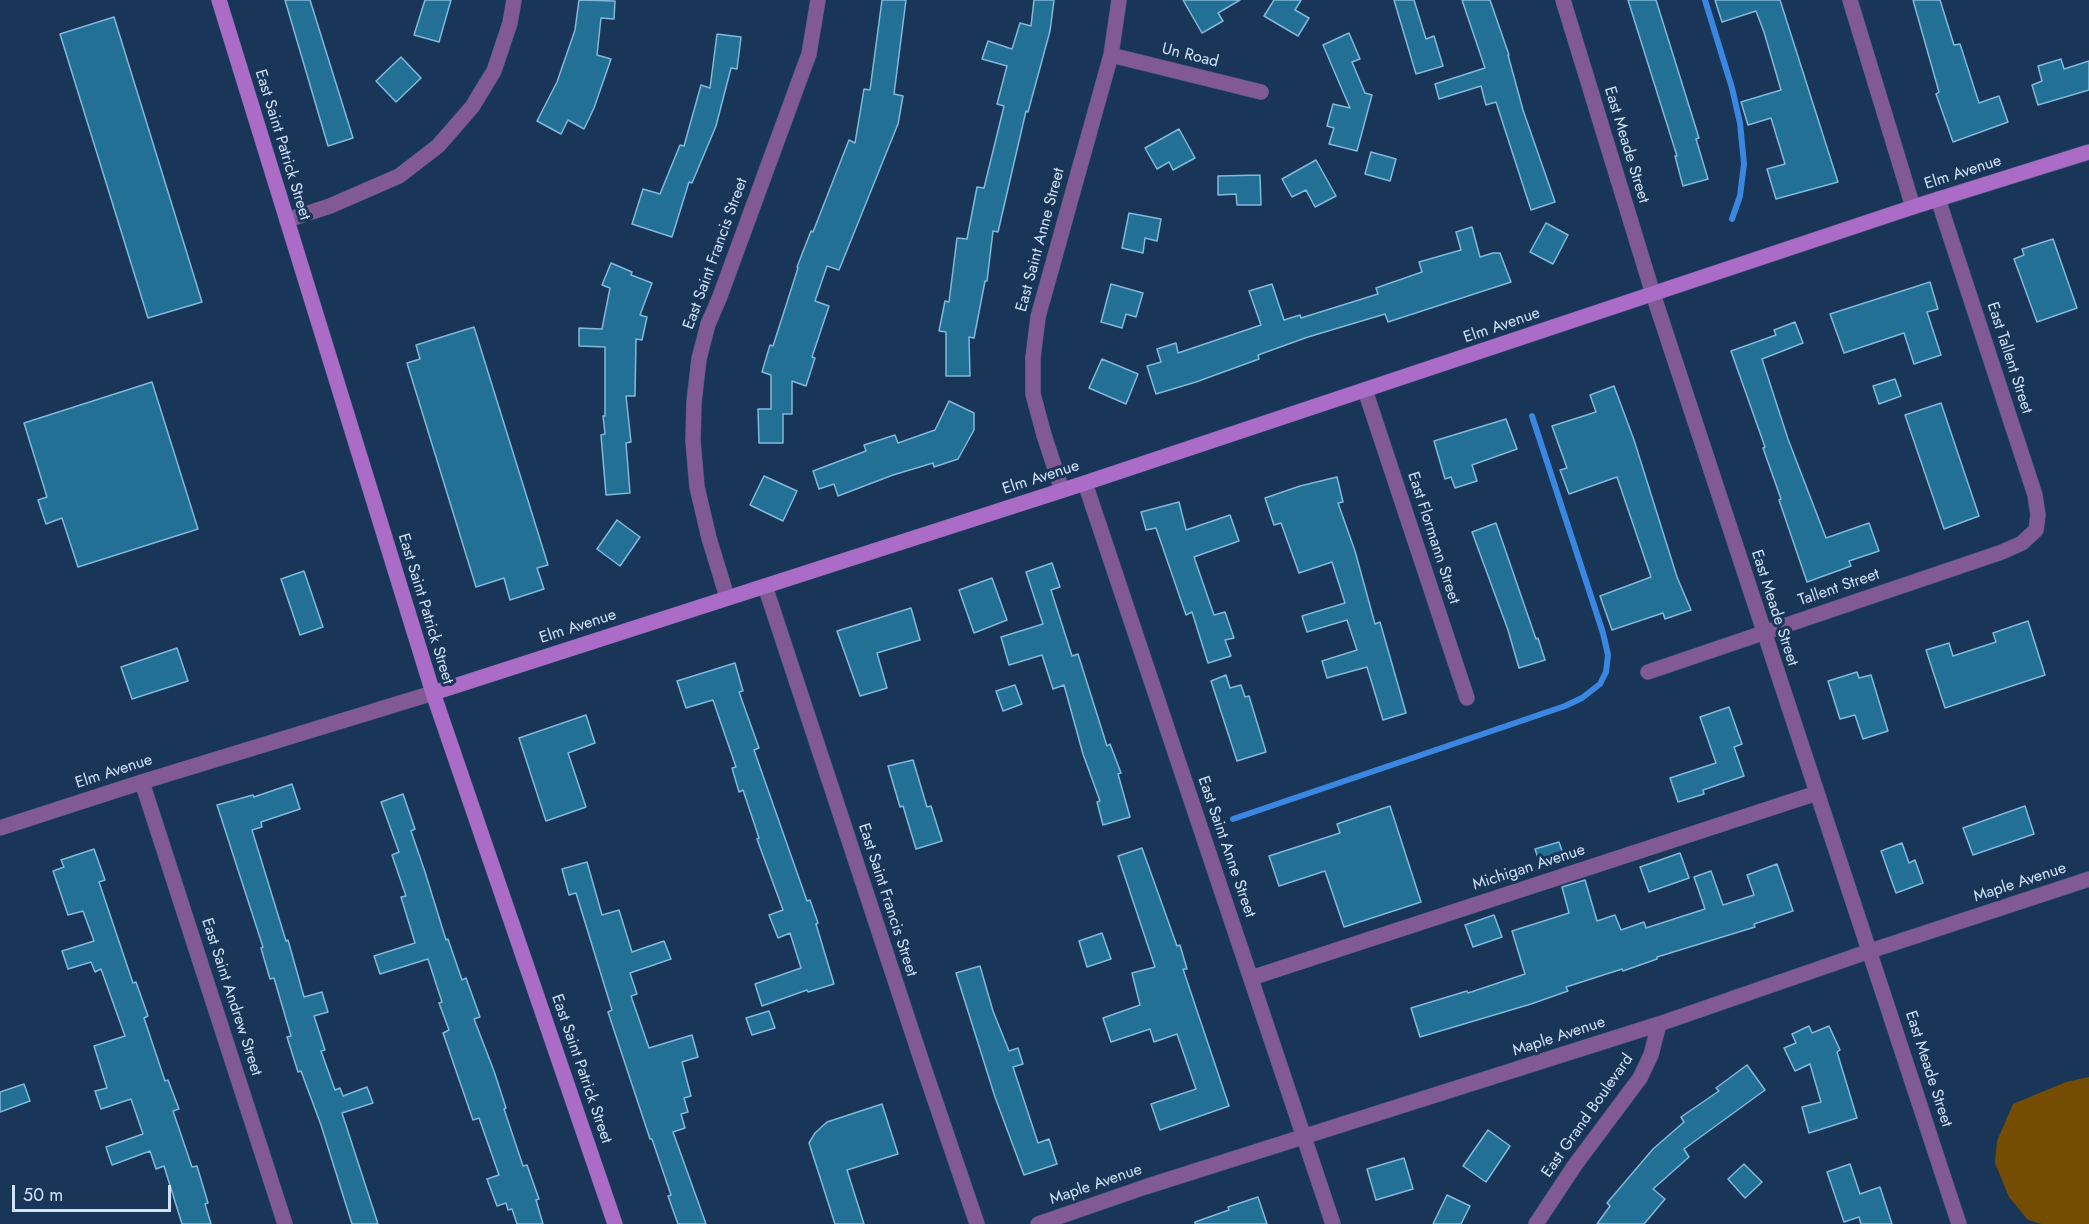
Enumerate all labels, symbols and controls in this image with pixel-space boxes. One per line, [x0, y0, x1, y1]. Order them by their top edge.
street label: Un Road [1160, 40, 1220, 72]
street label: East Saint Patrick Street [250, 67, 314, 223]
street label: East Meade Street [1599, 84, 1653, 206]
street label: Elm Avenue [1922, 152, 2004, 194]
street label: East Saint Anne Street [1013, 166, 1069, 314]
street label: East Saint Francis Street [680, 176, 752, 332]
street label: East Tallent Street [1982, 300, 2036, 416]
street label: Elm Avenue [1461, 304, 1543, 348]
street label: Elm Avenue [1000, 457, 1082, 499]
street label: East Flormann Street [1403, 470, 1463, 606]
street label: East Saint Patrick Street [393, 531, 457, 687]
street label: East Meade Street [1746, 548, 1802, 668]
street label: Tallent Street [1796, 565, 1882, 611]
street label: Elm Avenue [537, 606, 619, 648]
street label: Elm Avenue [73, 751, 155, 793]
street label: East Saint Anne Street [1193, 774, 1259, 920]
street label: East Saint Francis Street [853, 821, 921, 979]
street label: Michigan Avenue [1470, 841, 1588, 895]
street label: Maple Avenue [1971, 859, 2069, 907]
street label: East Saint Andrew Street [196, 916, 266, 1078]
street label: East Saint Patrick Street [546, 992, 616, 1146]
street label: East Meade Street [1900, 1009, 1956, 1129]
street label: Maple Avenue [1510, 1013, 1608, 1061]
street label: East Grand Boulevard [1538, 1050, 1638, 1182]
street label: Maple Avenue [1047, 1160, 1145, 1210]
scale bar [15, 1173, 174, 1211]
text: 50 m [23, 1182, 63, 1208]

